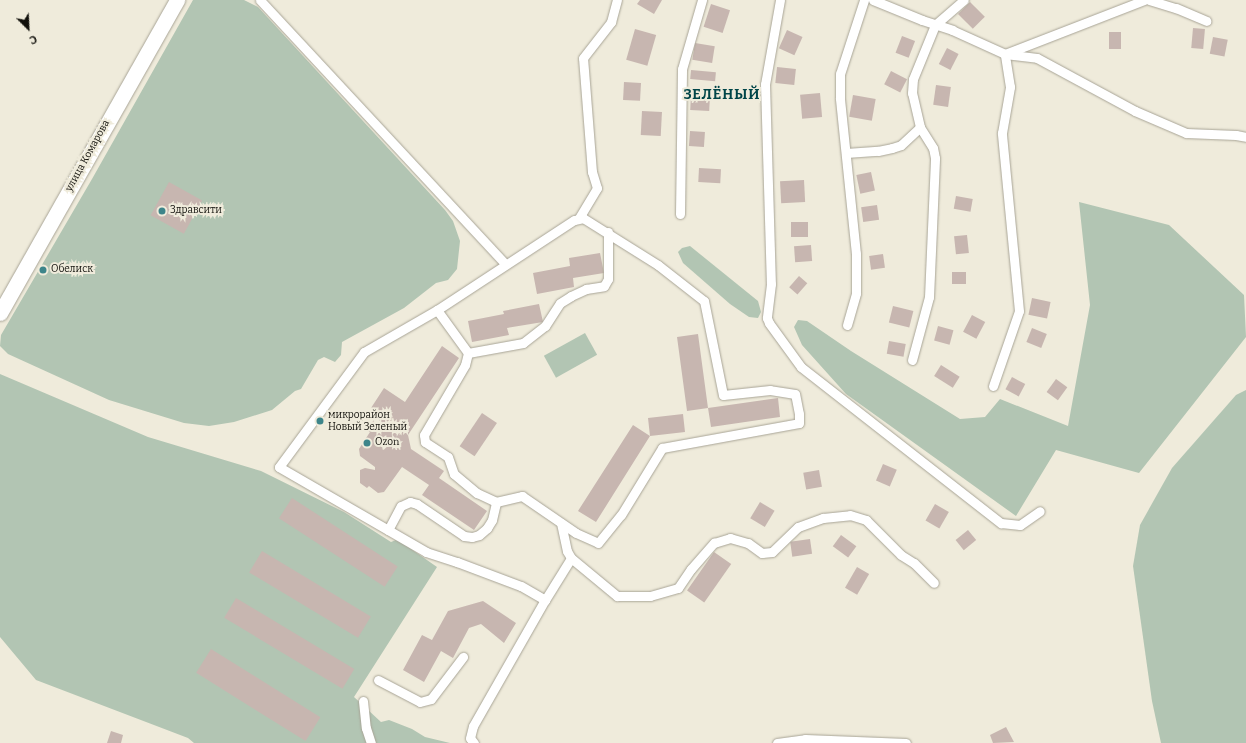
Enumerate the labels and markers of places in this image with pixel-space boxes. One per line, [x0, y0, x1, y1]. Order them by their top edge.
place label: Здравсити [170, 205, 222, 217]
marker: Здравсити [157, 206, 167, 216]
place label: Обелиск [51, 264, 93, 276]
marker: Обелиск [38, 265, 48, 275]
place label: микрорайон Новый Зеленый [328, 409, 407, 432]
marker: микрорайон Новый Зеленый [315, 416, 325, 426]
place label: Ozon [375, 437, 399, 449]
marker: Ozon [362, 438, 372, 448]

